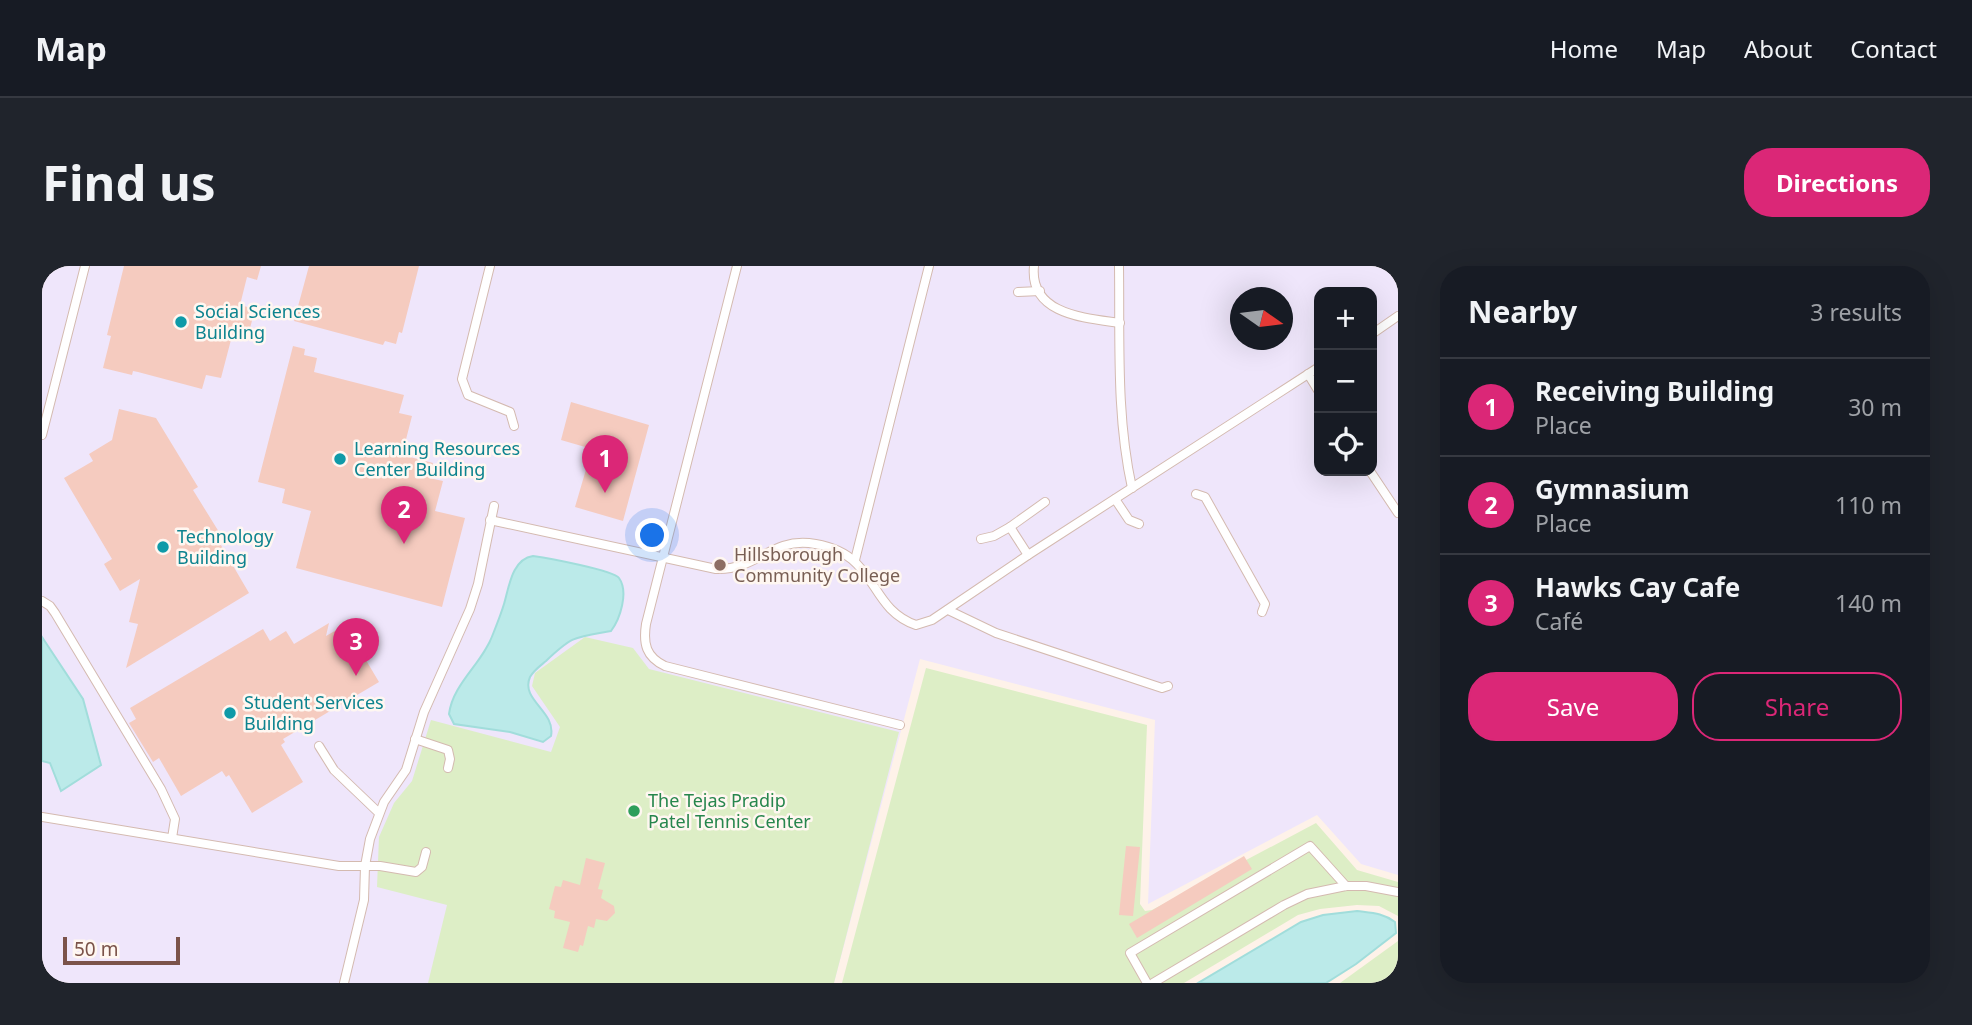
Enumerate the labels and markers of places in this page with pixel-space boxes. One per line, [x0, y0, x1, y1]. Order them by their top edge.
place label: Social Sciences Building [195, 299, 320, 344]
marker: Social Sciences Building [173, 314, 189, 330]
pin: 1 [582, 435, 628, 493]
place label: Learning Resources Center Building [354, 436, 520, 481]
marker: Learning Resources Center Building [332, 451, 348, 467]
pin: 2 [381, 486, 427, 544]
place label: Technology Building [177, 524, 274, 569]
marker: Technology Building [155, 539, 171, 555]
place label: Hillsborough Community College [734, 542, 900, 587]
marker: Hillsborough Community College [712, 557, 728, 573]
pin: 3 [333, 618, 379, 676]
place label: Student Services Building [244, 690, 384, 735]
marker: Student Services Building [222, 705, 238, 721]
place label: The Tejas Pradip Patel Tennis Center [648, 788, 811, 833]
marker: The Tejas Pradip Patel Tennis Center [626, 803, 642, 819]

